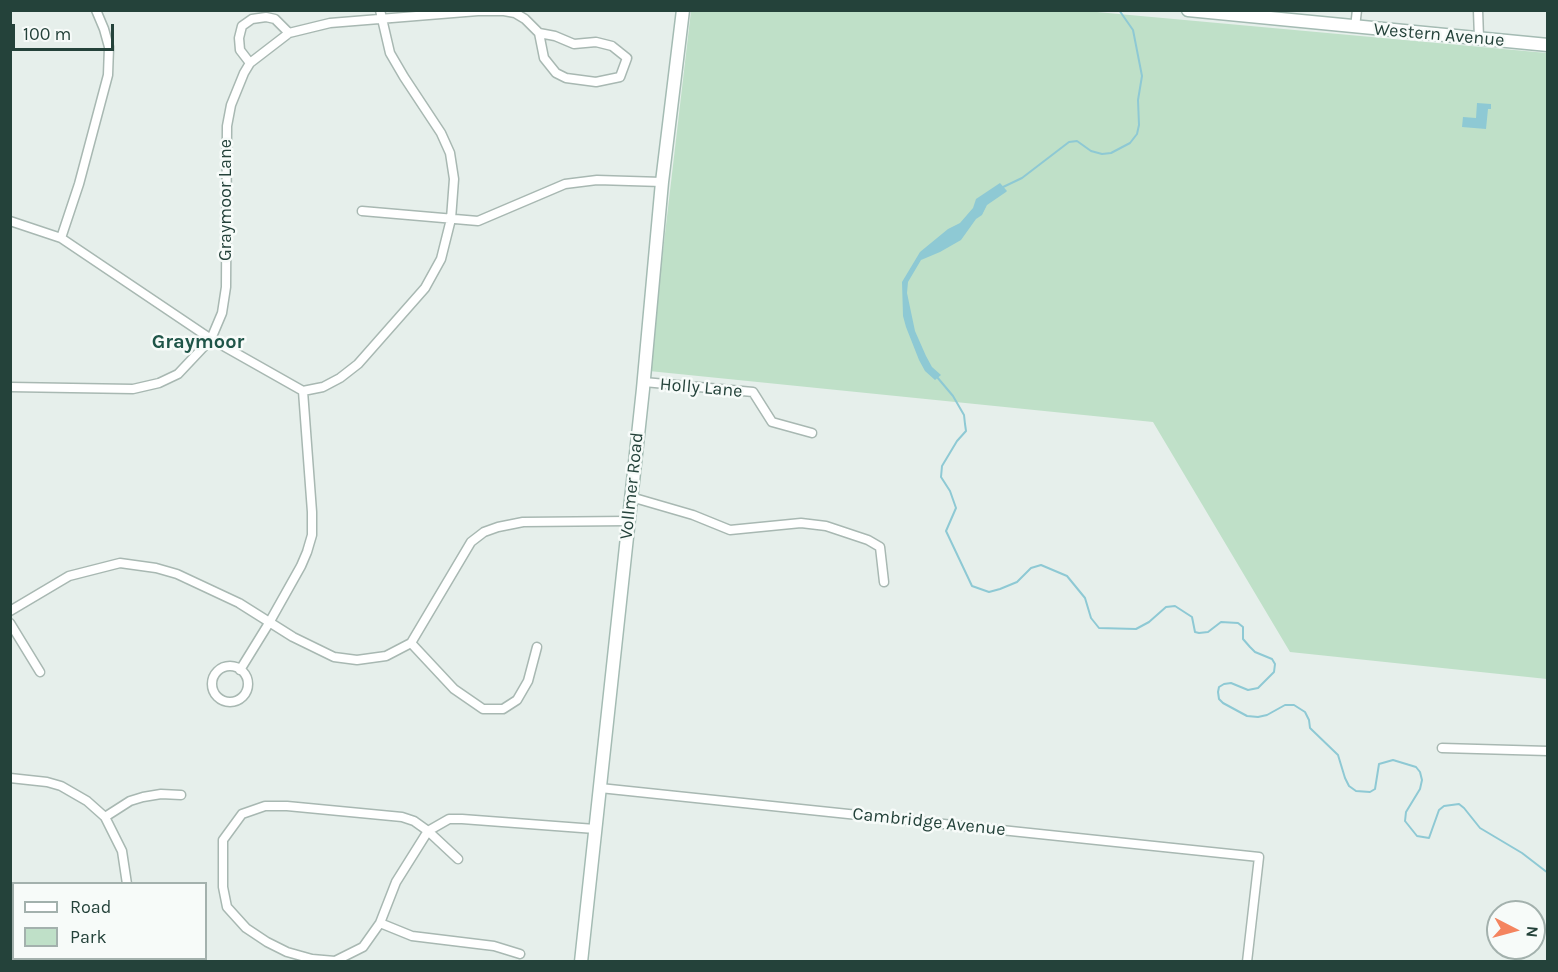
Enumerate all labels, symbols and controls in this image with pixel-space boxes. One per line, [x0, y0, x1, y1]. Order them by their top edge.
scale bar [15, 12, 117, 50]
street label: Western Avenue [1373, 19, 1505, 51]
text: 100 m [23, 23, 71, 45]
street label: Graymoor Lane [215, 139, 237, 261]
district label: Graymoor [152, 330, 244, 354]
street label: Holly Lane [659, 374, 743, 402]
street label: Vollmer Road [616, 431, 648, 541]
street label: Cambridge Avenue [851, 803, 1007, 841]
legend [12, 882, 207, 960]
text: Road [70, 896, 111, 918]
north arrow [1486, 900, 1546, 960]
text: N [1522, 925, 1542, 938]
text: Park [70, 926, 107, 948]

